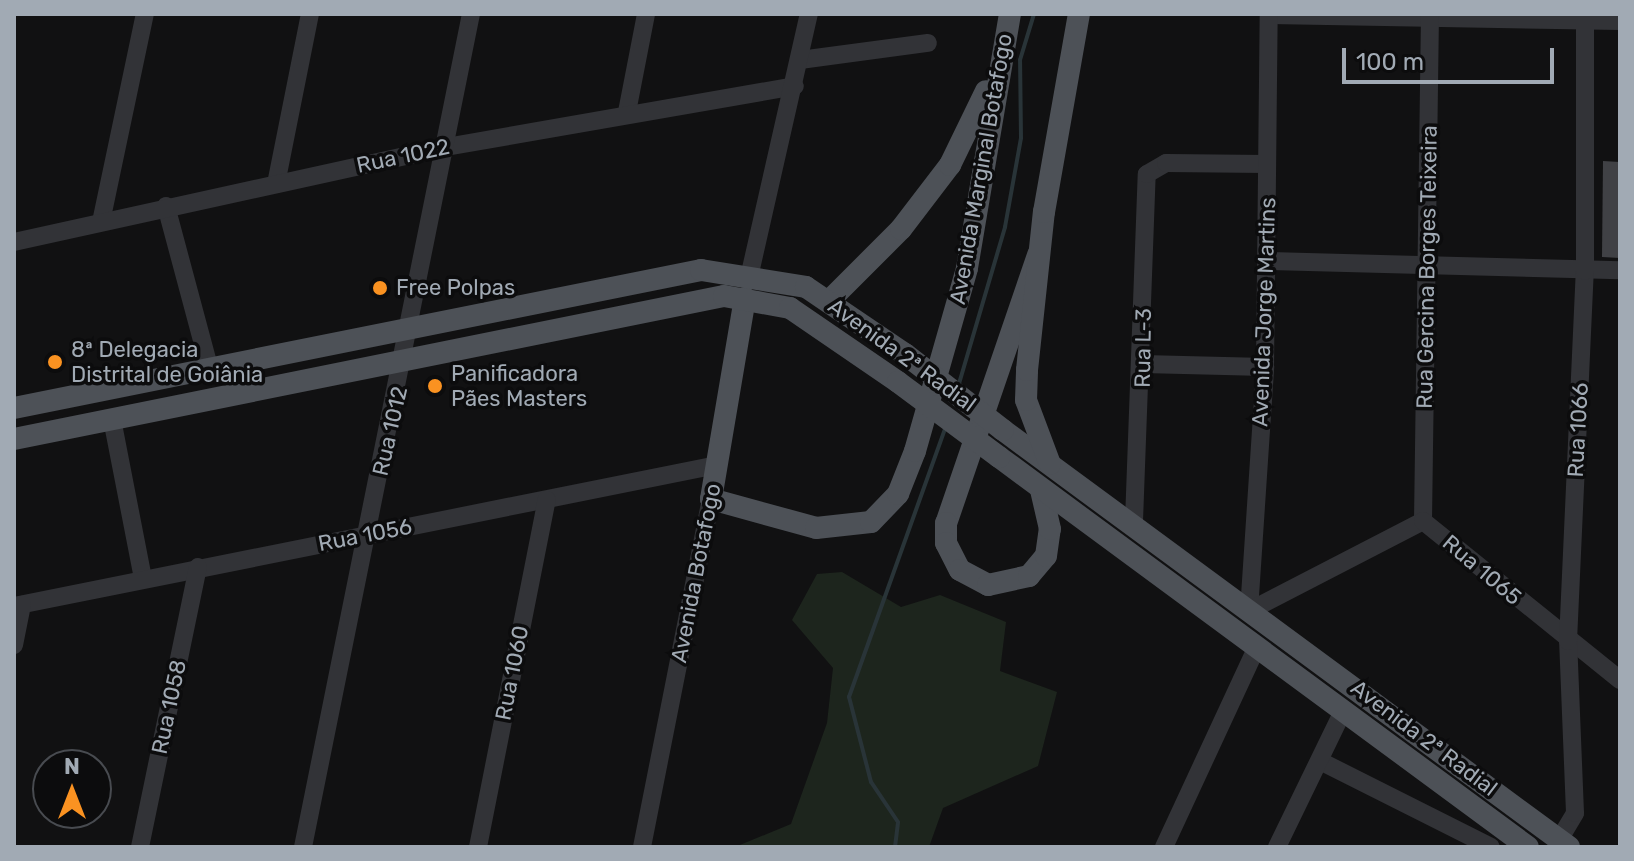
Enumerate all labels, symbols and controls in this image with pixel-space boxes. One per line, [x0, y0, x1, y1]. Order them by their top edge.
street label: Avenida Marginal Botafogo [944, 32, 1018, 306]
scale bar [1346, 32, 1558, 82]
text: 100 m [1356, 48, 1424, 76]
street label: Rua Gercina Borges Teixeira [1411, 125, 1443, 409]
street label: Rua 1022 [354, 133, 452, 179]
street label: Avenida Jorge Martins [1247, 197, 1281, 427]
place label: Free Polpas [396, 275, 515, 301]
marker: Free Polpas [371, 279, 389, 297]
street label: Avenida 2ª Radial [823, 293, 981, 417]
street label: Rua L-3 [1129, 308, 1157, 388]
place label: 8ª Delegacia Distrital de Goiânia [71, 336, 263, 388]
marker: 8ª Delegacia Distrital de Goiânia [46, 353, 64, 371]
place label: Panificadora Pães Masters [451, 360, 587, 412]
marker: Panificadora Pães Masters [426, 377, 444, 395]
street label: Rua 1066 [1562, 382, 1594, 478]
street label: Rua 1012 [367, 384, 413, 478]
street label: Avenida Botafogo [666, 481, 726, 665]
street label: Rua 1056 [316, 513, 414, 557]
street label: Rua 1065 [1437, 529, 1527, 611]
street label: Rua 1060 [490, 623, 534, 723]
street label: Rua 1058 [146, 657, 192, 757]
street label: Avenida 2ª Radial [1346, 674, 1502, 802]
north arrow [32, 749, 112, 829]
text: N [64, 753, 80, 780]

